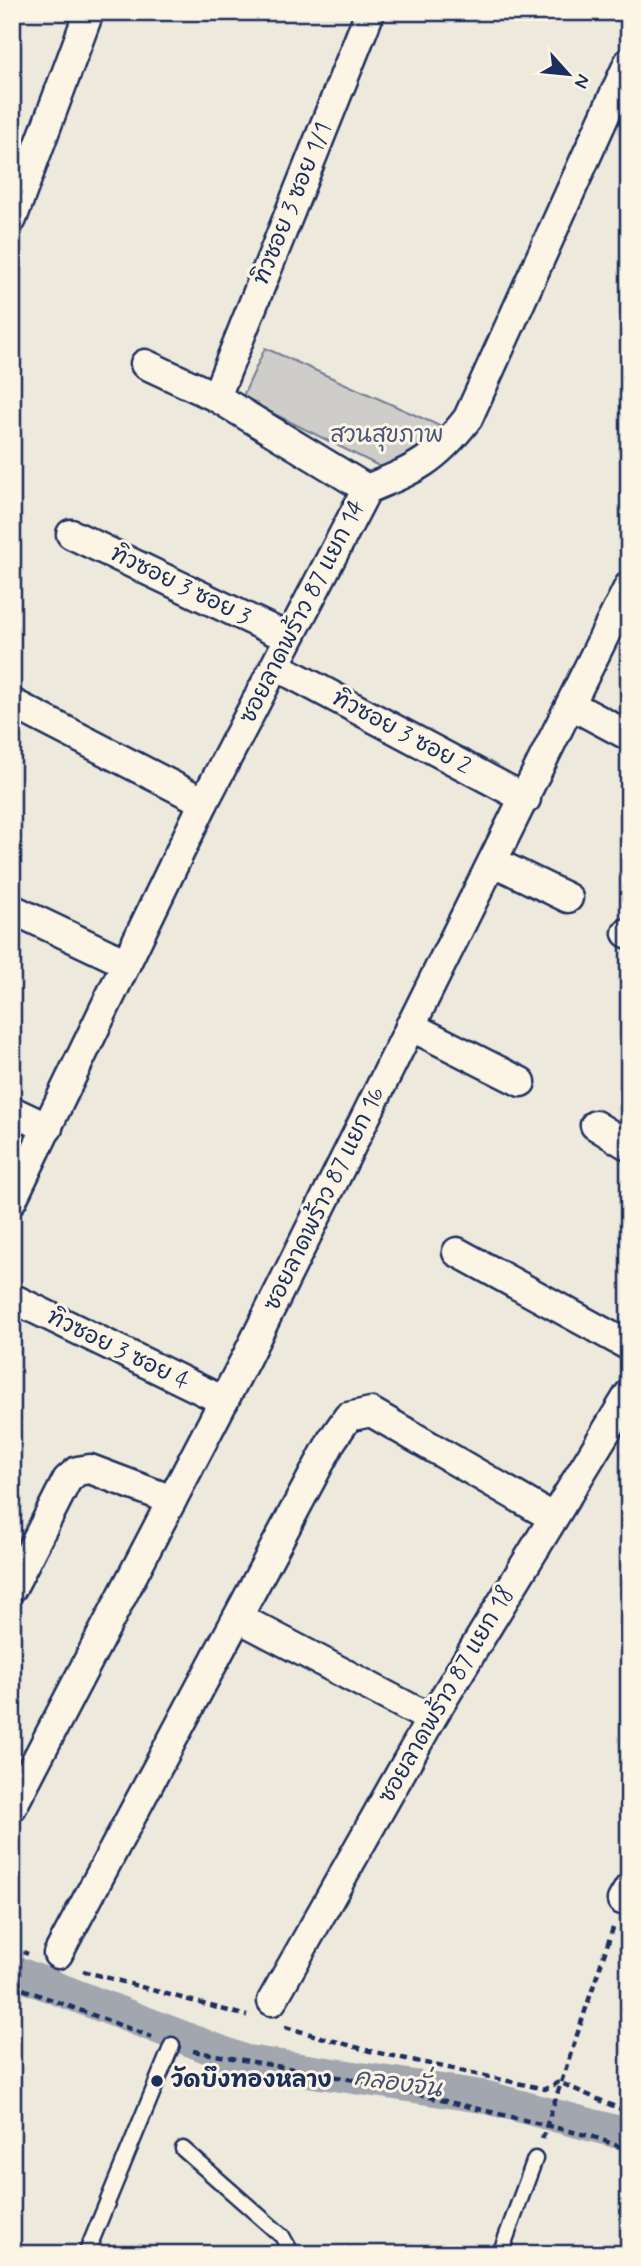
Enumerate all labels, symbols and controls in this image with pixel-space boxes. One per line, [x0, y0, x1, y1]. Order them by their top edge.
north arrow [532, 38, 602, 108]
text: N [568, 70, 596, 92]
street label: ทิวซอย 3 ซอย 1/1 [246, 118, 339, 290]
park label: สวนสุขภาพ [330, 421, 444, 452]
street label: ซอยลาดพร้าว 87 แยก 14 [232, 494, 373, 729]
street label: ทิวซอย 3 ซอย 3 [105, 538, 255, 633]
street label: ทิวซอย 3 ซอย 2 [326, 683, 476, 782]
street label: ซอยลาดพร้าว 87 แยก 16 [256, 1081, 392, 1316]
street label: ทิวซอย 3 ซอย 4 [42, 1302, 195, 1398]
street label: ซอยลาดพร้าว 87 แยก 18 [371, 1580, 521, 1809]
water label: คลองจั่น [352, 2056, 446, 2106]
place label: วัดบึงทองหลาง [171, 2065, 332, 2096]
marker: วัดบึงทองหลาง [149, 2073, 165, 2089]

